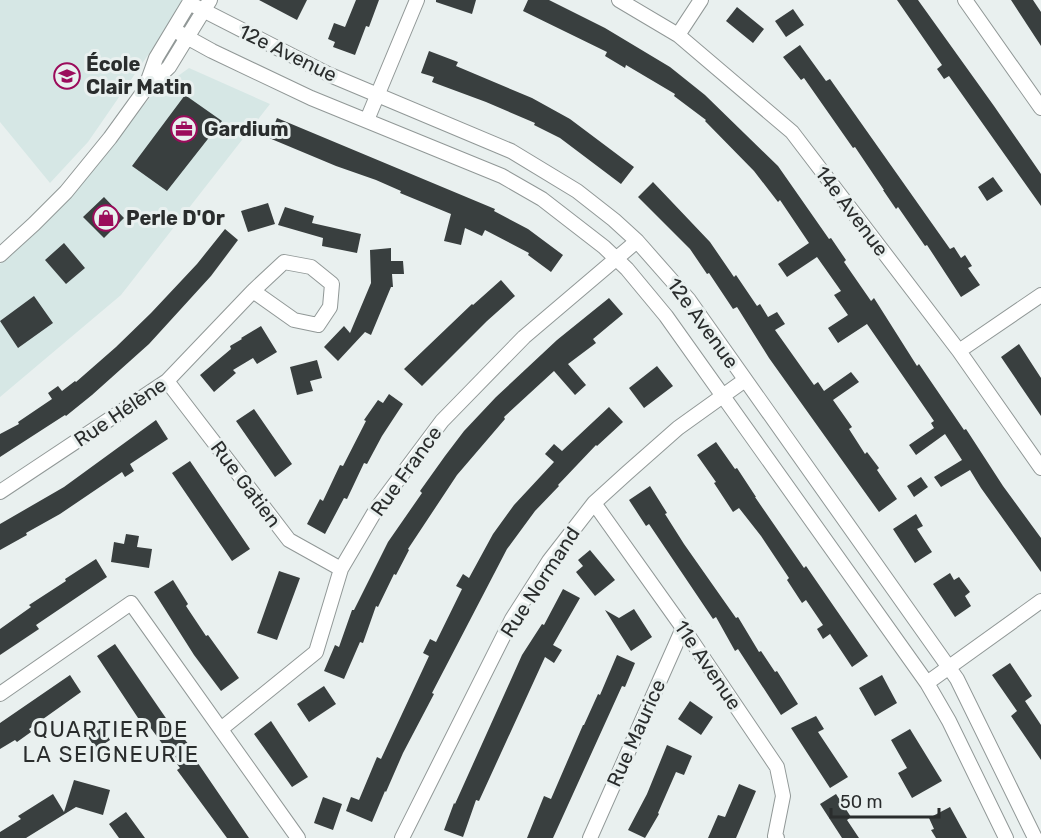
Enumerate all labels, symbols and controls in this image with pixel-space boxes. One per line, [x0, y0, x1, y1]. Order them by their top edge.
street label: 12e Avenue [235, 19, 341, 87]
place label: École Clair Matin [86, 52, 192, 99]
school or university icon: École Clair Matin [52, 61, 82, 91]
office icon: Gardium [169, 114, 199, 144]
place label: Gardium [204, 117, 289, 141]
street label: 14e Avenue [810, 161, 894, 261]
shop icon: Perle D'Or [91, 203, 121, 233]
place label: Perle D'Or [126, 206, 225, 230]
street label: 12e Avenue [662, 273, 744, 373]
street label: Rue Hélène [69, 372, 171, 452]
street label: Rue France [365, 421, 447, 521]
street label: Rue Gatien [206, 436, 286, 532]
street label: Rue Normand [495, 522, 585, 642]
street label: 11e Avenue [669, 616, 747, 714]
street label: Rue Maurice [602, 676, 670, 790]
district label: QUARTIER DE LA SEIGNEURIE [22, 716, 200, 768]
scale bar [831, 781, 939, 819]
text: 50 m [840, 791, 883, 813]

